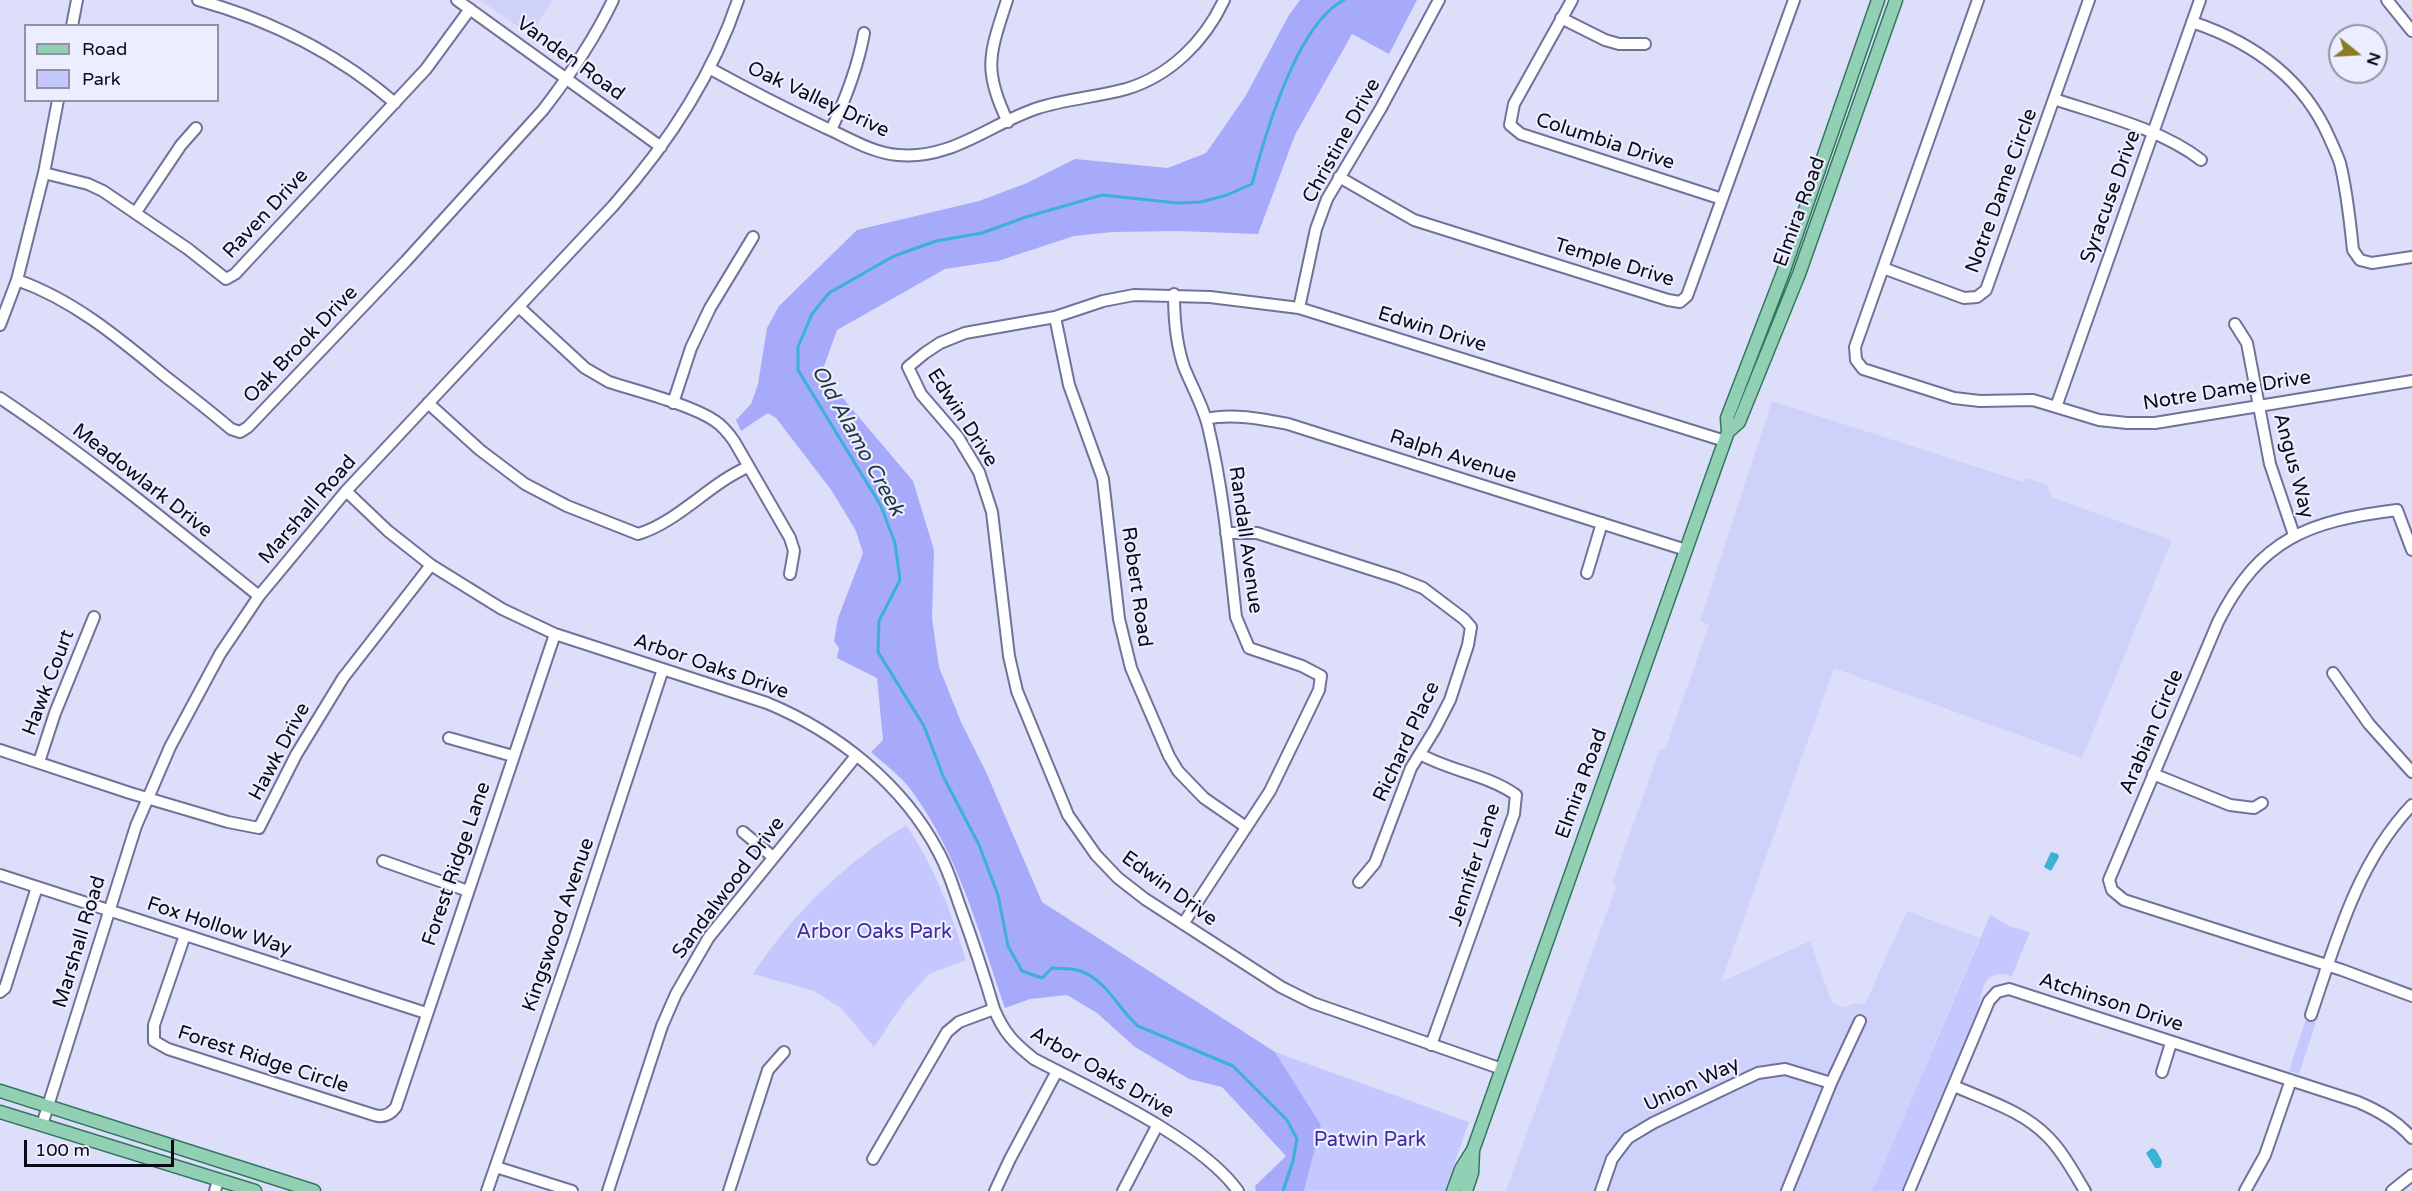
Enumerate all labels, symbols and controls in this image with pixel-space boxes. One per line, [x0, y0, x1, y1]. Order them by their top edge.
street label: Vanden Road [511, 12, 629, 106]
legend [24, 24, 219, 102]
north arrow [2328, 24, 2388, 84]
text: Road [82, 38, 127, 60]
text: N [2362, 50, 2385, 68]
street label: Oak Valley Drive [743, 57, 893, 143]
text: Park [82, 68, 120, 90]
street label: Christine Drive [1298, 74, 1386, 208]
street label: Notre Dame Circle [1961, 105, 2043, 277]
street label: Columbia Drive [1533, 108, 1677, 176]
street label: Syracuse Drive [2076, 127, 2146, 267]
street label: Elmira Road [1769, 154, 1831, 270]
street label: Raven Drive [218, 164, 314, 264]
street label: Temple Drive [1551, 233, 1677, 293]
street label: Oak Brook Drive [239, 281, 363, 409]
street label: Edwin Drive [1375, 302, 1489, 358]
water label: Old Alamo Creek [805, 361, 909, 521]
street label: Edwin Drive [921, 364, 1003, 472]
street label: Notre Dame Drive [2141, 366, 2313, 416]
street label: Angus Way [2267, 411, 2319, 521]
street label: Meadowlark Drive [67, 419, 217, 543]
street label: Ralph Avenue [1387, 425, 1519, 489]
street label: Marshall Road [254, 451, 362, 569]
street label: Randall Avenue [1223, 465, 1267, 615]
street label: Robert Road [1116, 525, 1156, 649]
street label: Hawk Court [18, 627, 80, 739]
street label: Arbor Oaks Drive [630, 629, 792, 705]
street label: Arabian Circle [2115, 666, 2189, 798]
street label: Richard Place [1369, 678, 1445, 806]
street label: Hawk Drive [244, 699, 316, 805]
street label: Elmira Road [1551, 726, 1613, 842]
street label: Forest Ridge Lane [418, 779, 496, 949]
street label: Jennifer Lane [1444, 801, 1506, 929]
street label: Sandalwood Drive [668, 812, 790, 964]
street label: Kingswood Avenue [518, 835, 600, 1015]
street label: Edwin Drive [1116, 846, 1222, 932]
street label: Marshall Road [49, 873, 111, 1011]
street label: Fox Hollow Way [144, 892, 294, 962]
park label: Arbor Oaks Park [796, 921, 952, 945]
street label: Atchinson Drive [2036, 968, 2186, 1038]
street label: Forest Ridge Circle [174, 1021, 352, 1099]
street label: Arbor Oaks Drive [1026, 1022, 1178, 1124]
street label: Union Way [1640, 1052, 1744, 1118]
scale bar [27, 1128, 177, 1166]
park label: Patwin Park [1314, 1129, 1426, 1153]
text: 100 m [35, 1139, 90, 1161]

